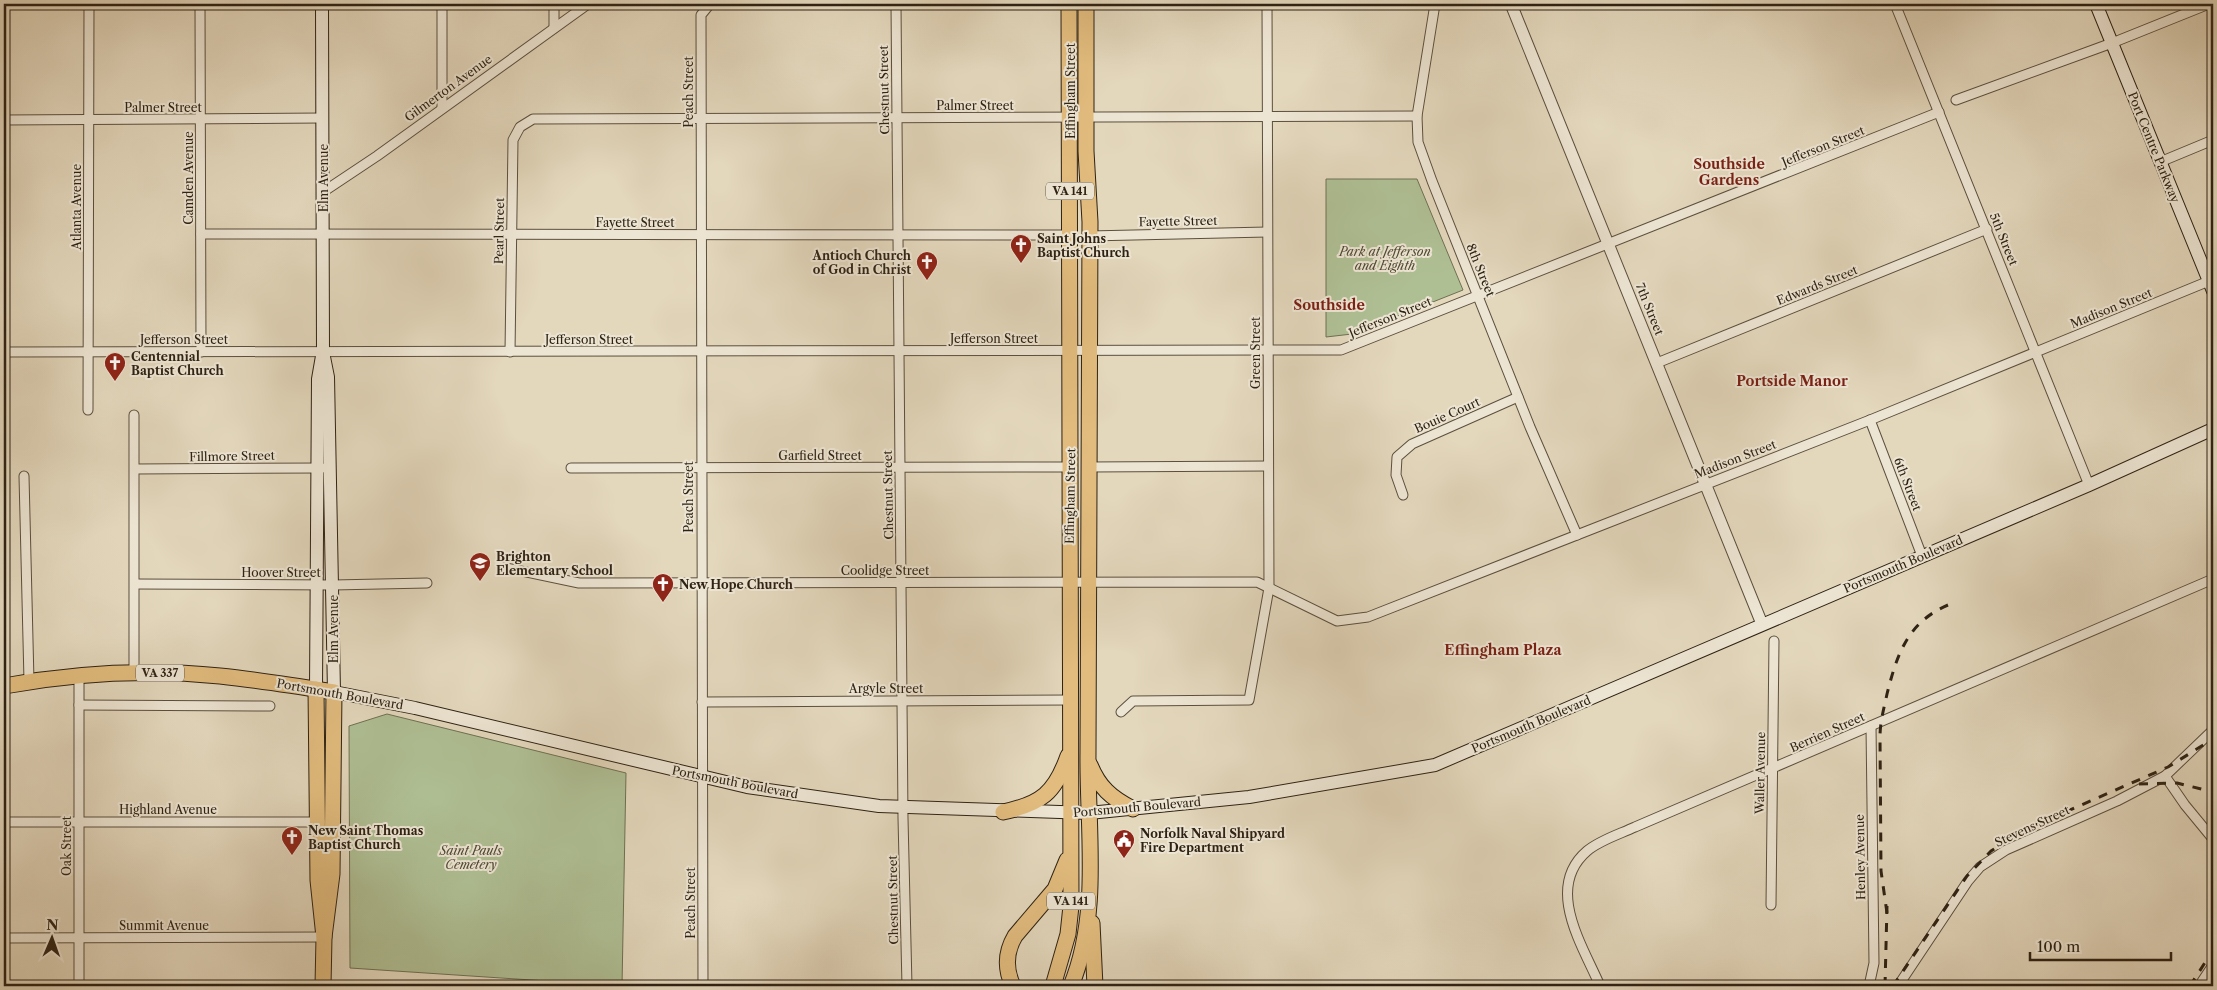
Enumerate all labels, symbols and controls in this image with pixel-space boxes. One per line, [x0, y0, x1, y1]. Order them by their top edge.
street label: Effingham Street [1063, 42, 1078, 139]
street label: Chestnut Street [876, 45, 892, 135]
street label: Gilmerton Avenue [401, 51, 495, 125]
street label: Peach Street [681, 55, 696, 128]
street label: Port Centre Parkway [2125, 89, 2183, 205]
street label: Palmer Street [936, 98, 1015, 113]
street label: Palmer Street [124, 100, 203, 115]
street label: Jefferson Street [1778, 122, 1867, 170]
street label: Camden Avenue [181, 131, 196, 225]
street label: Elm Avenue [316, 144, 331, 212]
district label: Southside Gardens [1693, 155, 1765, 189]
street label: Atlanta Avenue [69, 164, 84, 251]
road number: VA 141 [1046, 182, 1094, 200]
street label: Pearl Street [491, 197, 507, 264]
street label: 5th Street [1987, 210, 2022, 268]
street label: Fayette Street [1138, 213, 1218, 229]
street label: Fayette Street [596, 215, 675, 230]
place label: Saint Johns Baptist Church [1037, 231, 1130, 260]
church icon: Saint Johns Baptist Church [1009, 233, 1033, 264]
street label: 8th Street [1464, 241, 1499, 300]
park label: Park at Jefferson and Eighth [1338, 244, 1431, 273]
place label: Antioch Church of God in Christ [812, 248, 912, 277]
church icon: Antioch Church of God in Christ [915, 250, 939, 281]
street label: Edwards Street [1774, 262, 1860, 308]
street label: 7th Street [1633, 281, 1668, 338]
street label: Madison Street [2068, 285, 2155, 331]
street label: Jefferson Street [1345, 293, 1434, 341]
district label: Southside [1293, 296, 1365, 314]
street label: Green Street [1248, 316, 1263, 389]
street label: Jefferson Street [948, 331, 1039, 346]
street label: Jefferson Street [138, 332, 229, 347]
street label: Jefferson Street [543, 332, 634, 347]
place label: Centennial Baptist Church [131, 349, 224, 378]
church icon: Centennial Baptist Church [103, 351, 127, 382]
district label: Portside Manor [1736, 372, 1848, 390]
street label: Bouie Court [1412, 394, 1483, 436]
street label: Madison Street [1692, 436, 1779, 482]
street label: Effingham Street [1062, 447, 1078, 544]
street label: Fillmore Street [189, 448, 276, 464]
street label: Garfield Street [778, 448, 862, 463]
street label: Chestnut Street [880, 450, 896, 540]
street label: 6th Street [1891, 455, 1925, 514]
street label: Peach Street [681, 460, 696, 533]
street label: Portsmouth Boulevard [1841, 532, 1966, 596]
place label: Brighton Elementary School [496, 549, 613, 578]
school or university icon: Brighton Elementary School [468, 551, 492, 582]
street label: Coolidge Street [841, 563, 930, 578]
street label: Hoover Street [241, 565, 321, 580]
church icon: New Hope Church [651, 572, 675, 603]
place label: New Hope Church [679, 577, 794, 592]
street label: Elm Avenue [326, 595, 341, 663]
district label: Effingham Plaza [1444, 641, 1563, 659]
road number: VA 337 [136, 664, 184, 681]
street label: Portsmouth Boulevard [276, 675, 405, 713]
street label: Argyle Street [848, 681, 924, 696]
street label: Portsmouth Boulevard [1469, 692, 1594, 756]
street label: Berrien Street [1787, 709, 1867, 755]
street label: Waller Avenue [1752, 731, 1768, 815]
street label: Portsmouth Boulevard [671, 762, 800, 802]
street label: Portsmouth Boulevard [1072, 794, 1202, 820]
street label: Highland Avenue [119, 802, 217, 817]
street label: Stevens Street [1992, 802, 2072, 850]
street label: Henley Avenue [1852, 814, 1868, 900]
street label: Oak Street [59, 815, 74, 876]
place label: New Saint Thomas Baptist Church [308, 823, 424, 852]
church icon: New Saint Thomas Baptist Church [280, 825, 304, 856]
place label: Norfolk Naval Shipyard Fire Department [1140, 826, 1285, 855]
public building icon: Norfolk Naval Shipyard Fire Department [1112, 828, 1136, 859]
park label: Saint Pauls Cemetery [439, 843, 503, 872]
street label: Chestnut Street [885, 855, 901, 945]
street label: Peach Street [683, 866, 698, 939]
road number: VA 141 [1047, 892, 1095, 909]
north arrow [28, 912, 78, 962]
text: N [46, 916, 59, 934]
street label: Summit Avenue [119, 918, 209, 933]
scale bar [2030, 930, 2171, 962]
text: 100 m [2037, 937, 2080, 956]

